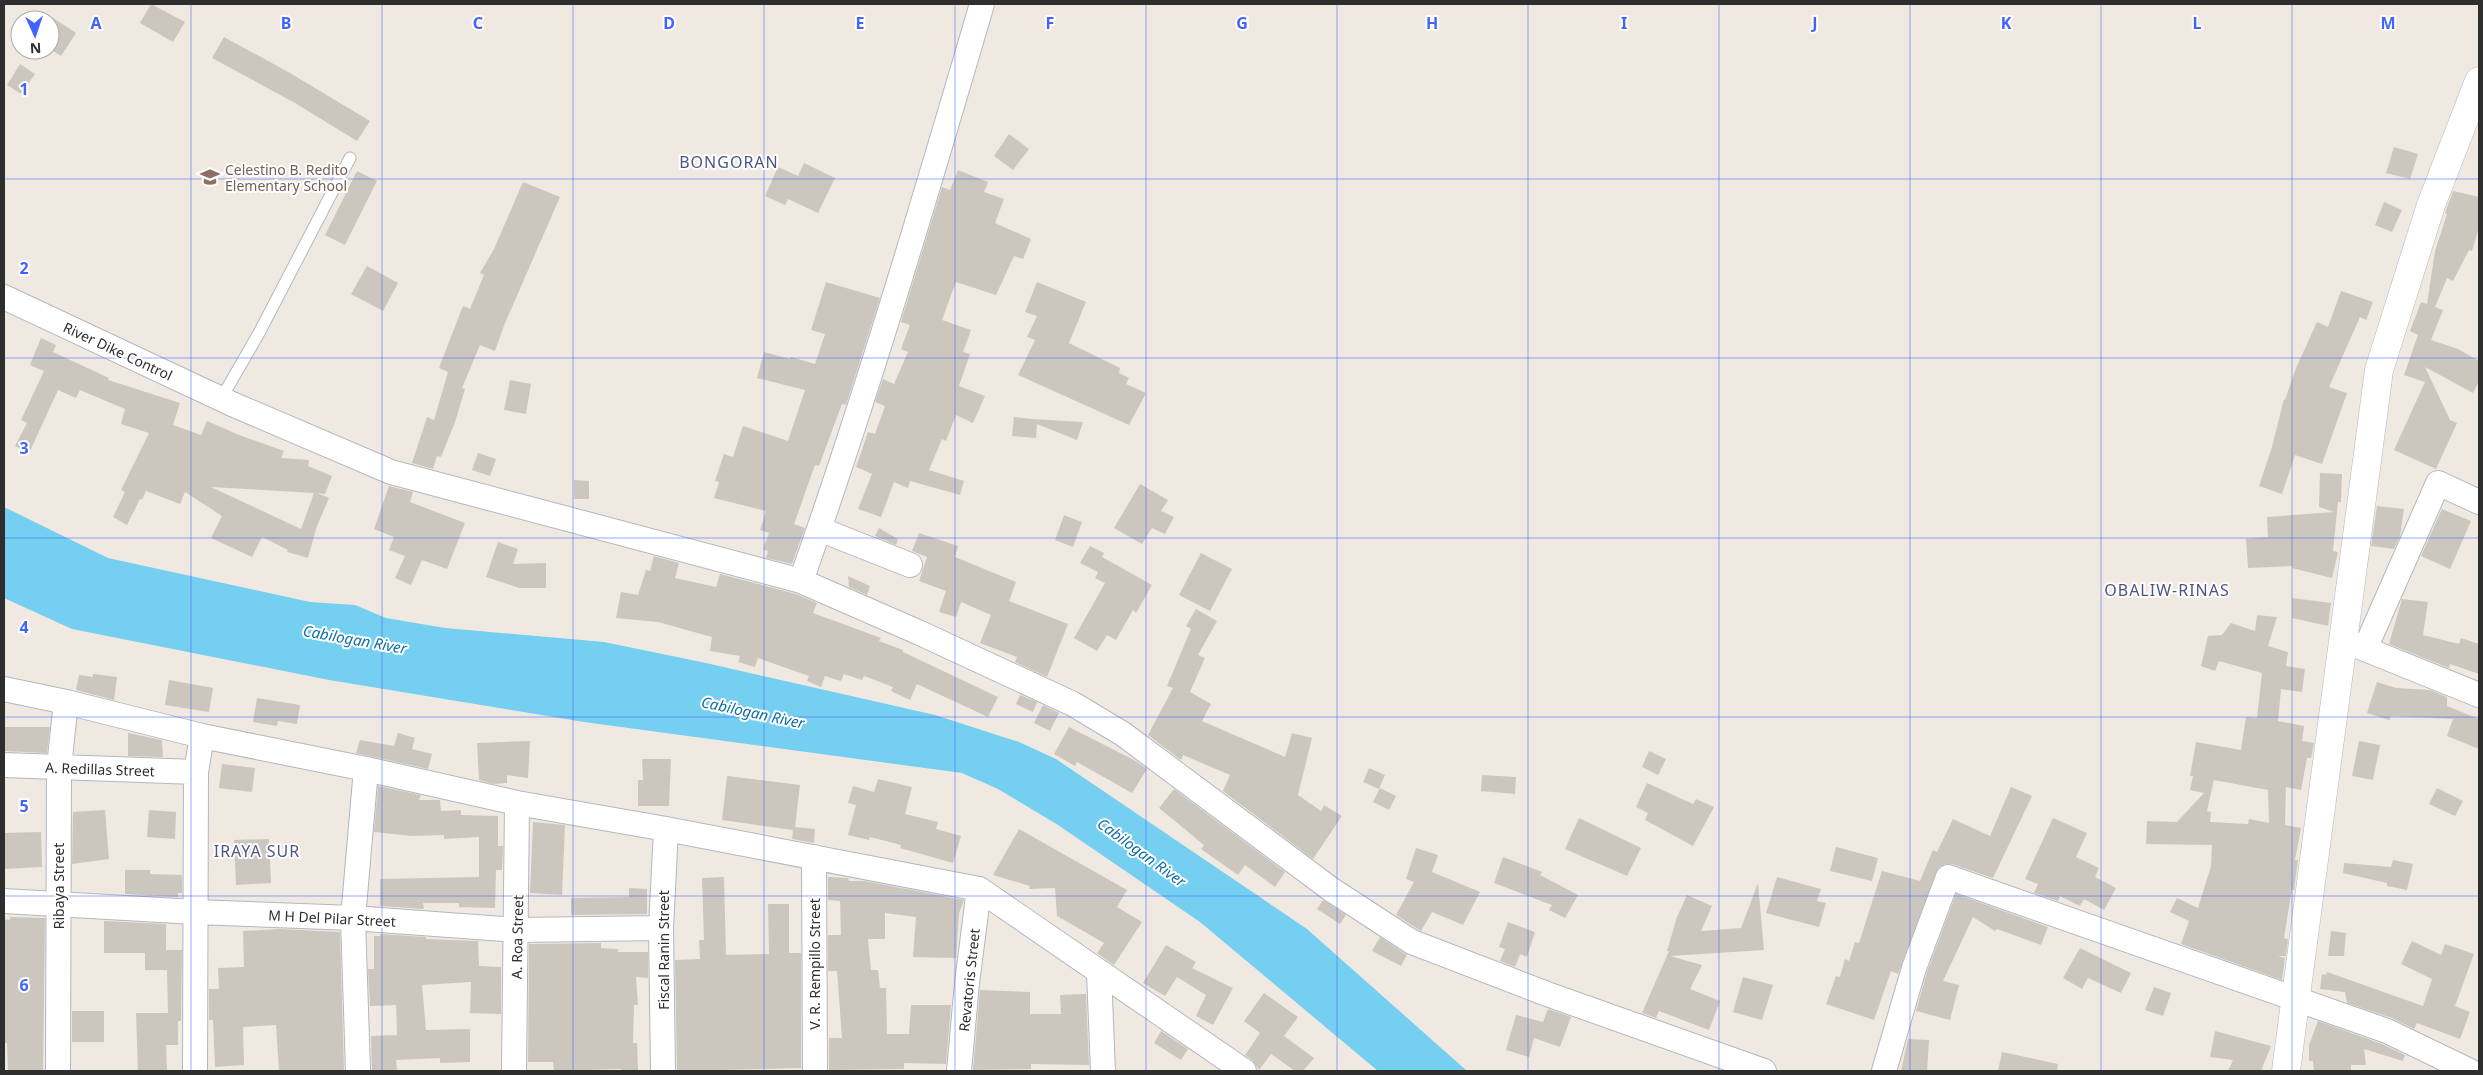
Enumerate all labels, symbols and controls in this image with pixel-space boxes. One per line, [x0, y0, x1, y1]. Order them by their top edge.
north arrow [10, 10, 60, 60]
text: A [90, 12, 102, 34]
text: B [281, 12, 291, 34]
text: C [473, 12, 483, 34]
text: D [663, 12, 675, 34]
text: E [856, 12, 865, 34]
text: F [1046, 12, 1054, 34]
text: G [1236, 12, 1248, 34]
text: H [1426, 12, 1438, 34]
text: I [1621, 12, 1627, 34]
text: J [1810, 12, 1818, 34]
text: K [2001, 12, 2012, 34]
text: L [2193, 12, 2202, 34]
text: M [2380, 12, 2396, 34]
text: N [30, 39, 42, 58]
text: 1 [19, 78, 29, 100]
district label: BONGORAN [679, 151, 779, 173]
place label: Celestino B. Redito Elementary School [225, 160, 348, 195]
school or university icon: Celestino B. Redito Elementary School [199, 166, 221, 188]
text: 2 [19, 257, 29, 279]
street label: River Dike Control [60, 317, 176, 385]
text: 3 [19, 437, 29, 459]
district label: OBALIW-RINAS [2104, 579, 2230, 601]
text: 4 [19, 616, 29, 638]
water label: Cabilogan River [302, 620, 409, 658]
water label: Cabilogan River [700, 691, 807, 733]
street label: A. Redillas Street [45, 758, 155, 780]
text: 5 [19, 795, 29, 817]
water label: Cabilogan River [1094, 813, 1191, 892]
district label: IRAYA SUR [214, 840, 300, 862]
street label: Ribaya Street [49, 843, 68, 929]
street label: Fiscal Ranin Street [654, 890, 673, 1010]
street label: A. Roa Street [507, 895, 527, 979]
street label: V. R. Rempillo Street [805, 898, 824, 1030]
street label: M H Del Pilar Street [268, 905, 396, 931]
street label: Revatoris Street [954, 927, 984, 1033]
text: 6 [19, 974, 29, 996]

